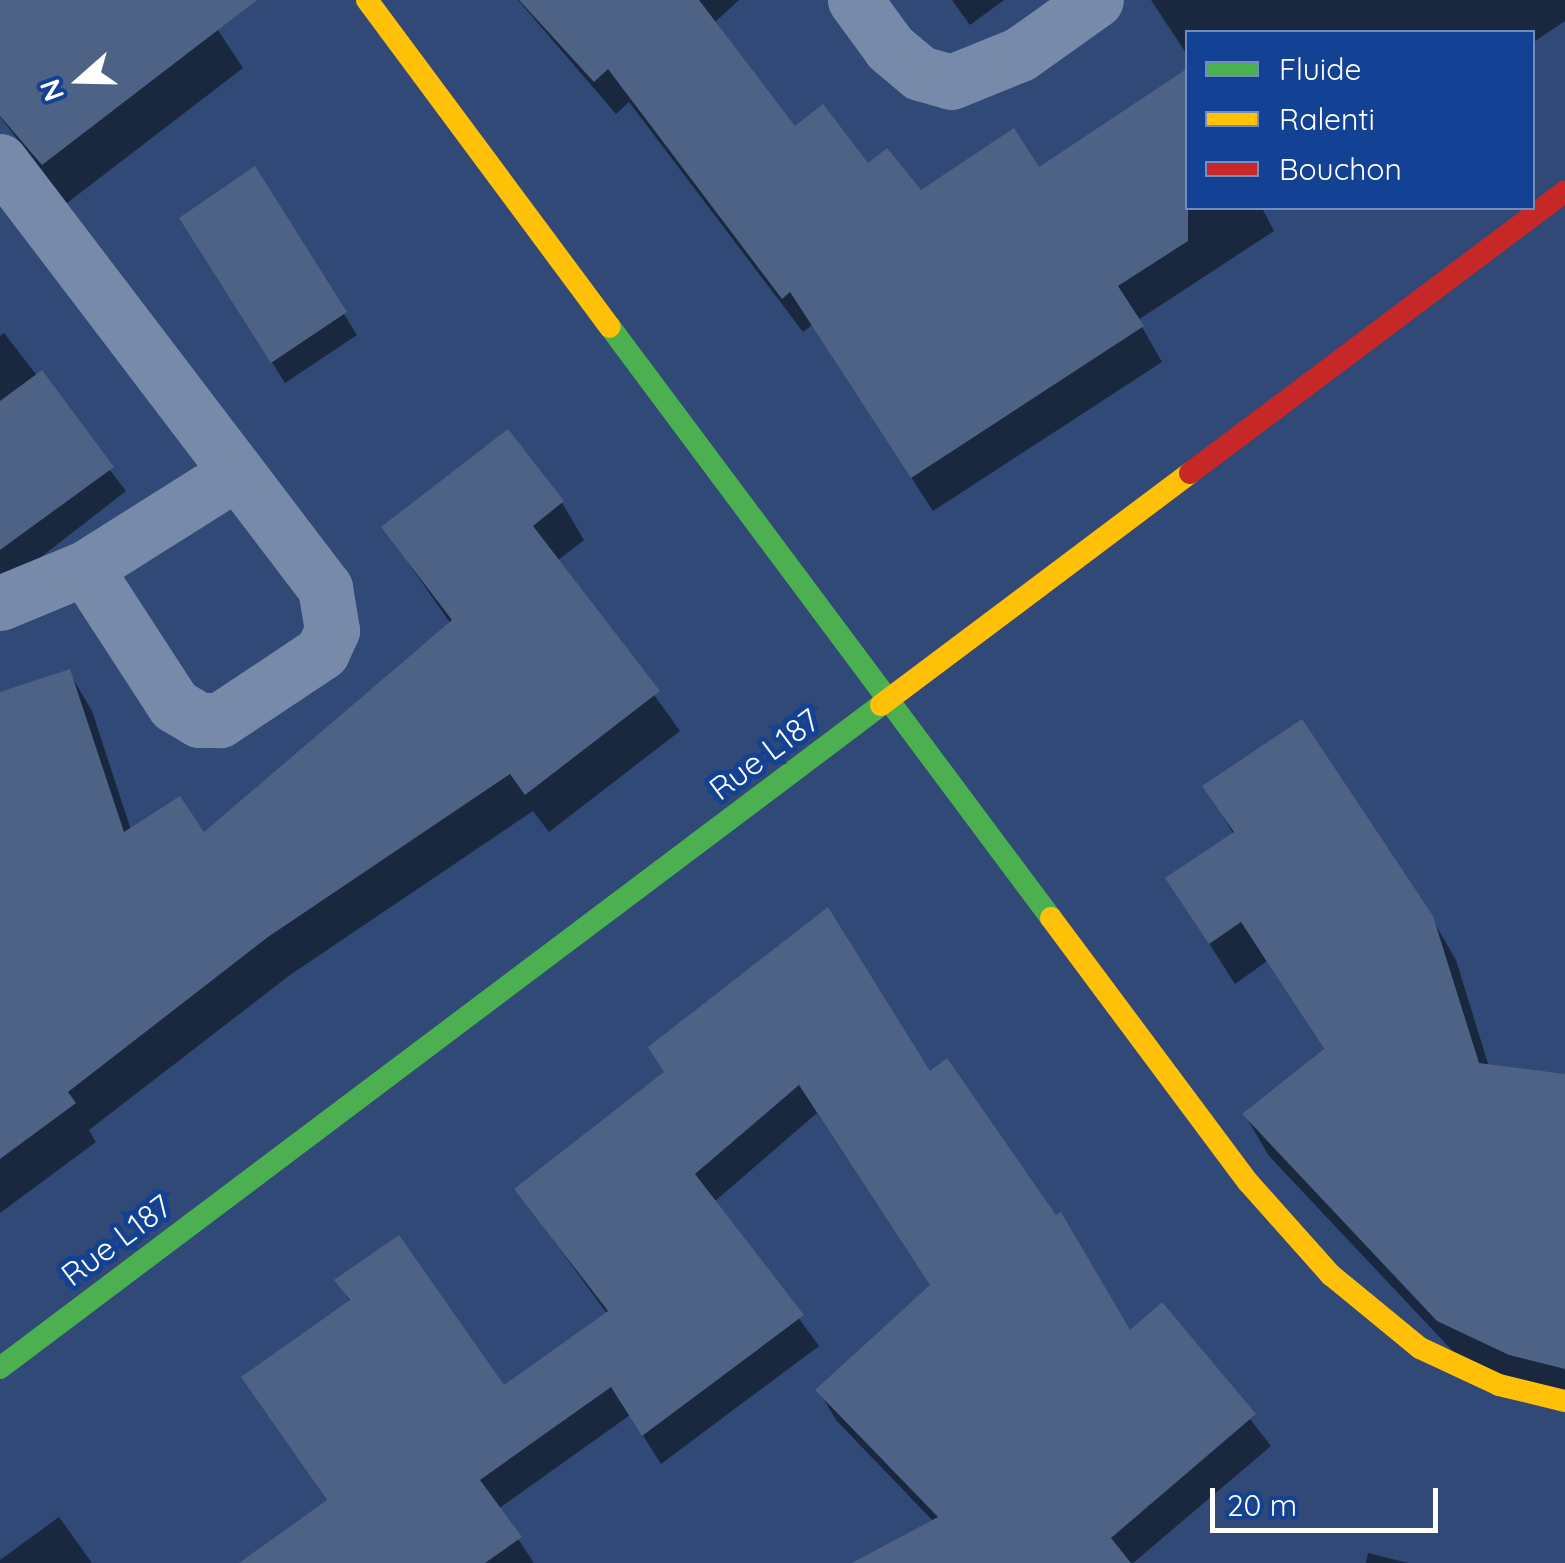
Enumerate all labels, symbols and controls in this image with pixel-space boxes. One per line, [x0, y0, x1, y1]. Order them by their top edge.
north arrow [30, 30, 130, 130]
legend [1185, 30, 1535, 210]
text: Fluide [1279, 50, 1361, 88]
text: N [31, 75, 71, 106]
text: Ralenti [1279, 100, 1375, 138]
text: Bouchon [1279, 150, 1402, 188]
street label: Rue L187 [701, 700, 827, 808]
street label: Rue L187 [53, 1186, 179, 1294]
scale bar [1215, 1468, 1442, 1530]
text: 20 m [1227, 1486, 1297, 1524]

